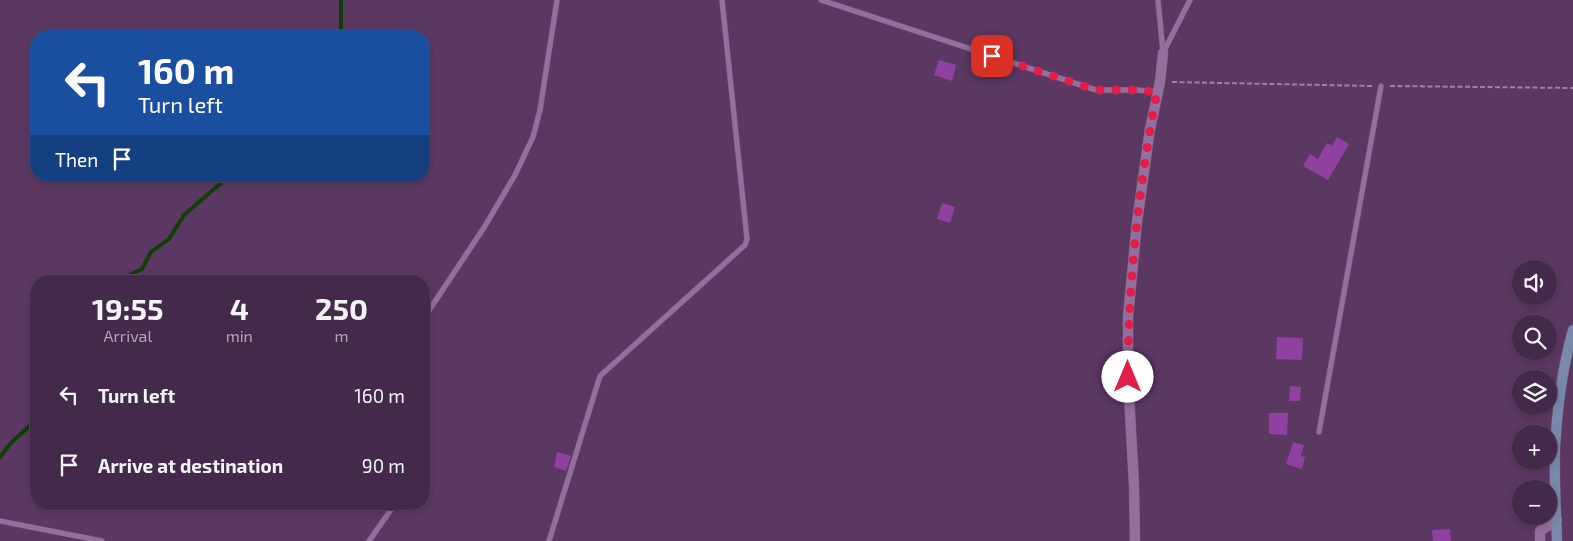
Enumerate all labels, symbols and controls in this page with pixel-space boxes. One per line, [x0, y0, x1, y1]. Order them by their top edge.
pin [971, 35, 1013, 77]
icon: arrive [978, 42, 1006, 70]
text: 160 m [138, 49, 234, 91]
icon: left [55, 50, 120, 115]
text: Turn left [138, 91, 223, 117]
icon: arrive [108, 145, 136, 173]
text: Then [55, 148, 98, 171]
map controls [1512, 260, 1557, 525]
button: sound [1512, 260, 1557, 305]
text: 19:55 [92, 290, 164, 326]
text: 4 [230, 290, 249, 326]
text: 250 [315, 290, 368, 326]
button: search [1512, 315, 1557, 360]
text: Arrival [103, 326, 152, 345]
text: min [226, 326, 253, 345]
text: m [334, 326, 348, 345]
position arrow [1101, 350, 1153, 402]
button: layers [1512, 370, 1557, 415]
icon: left [55, 381, 83, 409]
text: Turn left [98, 384, 175, 407]
text: 160 m [354, 384, 405, 407]
button: + [1512, 425, 1557, 470]
icon: arrive [55, 451, 83, 479]
text: Arrive at destination [98, 454, 283, 477]
text: 90 m [362, 454, 405, 477]
button: − [1512, 480, 1557, 525]

